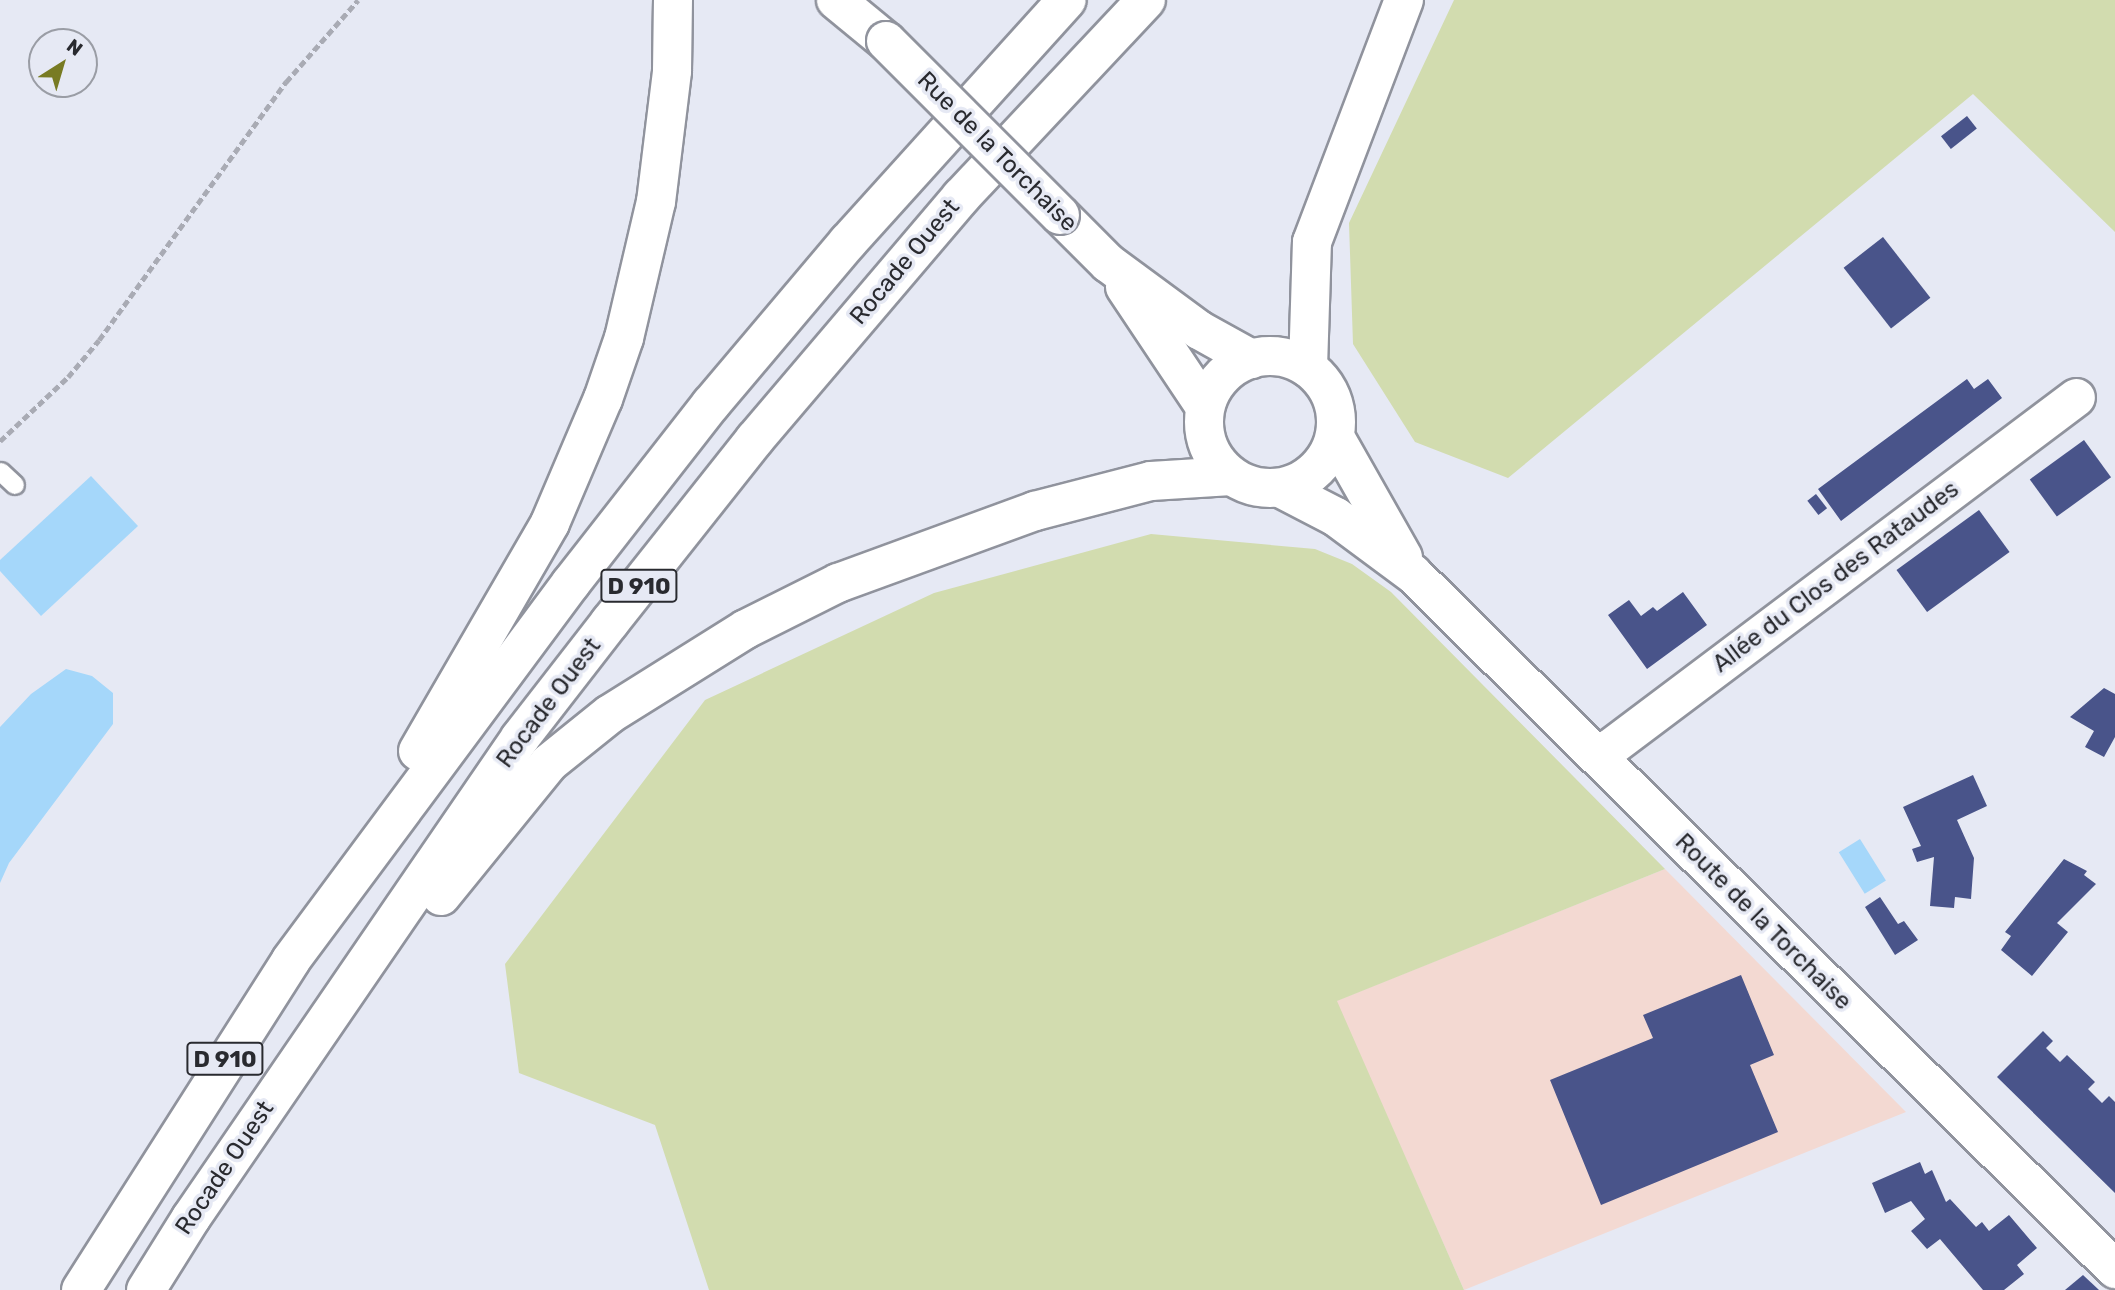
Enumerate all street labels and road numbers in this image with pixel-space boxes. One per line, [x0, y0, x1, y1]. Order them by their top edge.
street label: Rue de la Torchaise [911, 66, 1083, 238]
street label: Rocade Ouest [844, 193, 966, 331]
street label: Allée du Clos des Rataudes [1707, 475, 1965, 679]
road number: D 910 [599, 566, 679, 606]
street label: Rocade Ouest [491, 632, 607, 774]
street label: Route de la Torchaise [1669, 828, 1857, 1016]
road number: D 910 [185, 1040, 265, 1078]
street label: Rocade Ouest [170, 1096, 280, 1240]

